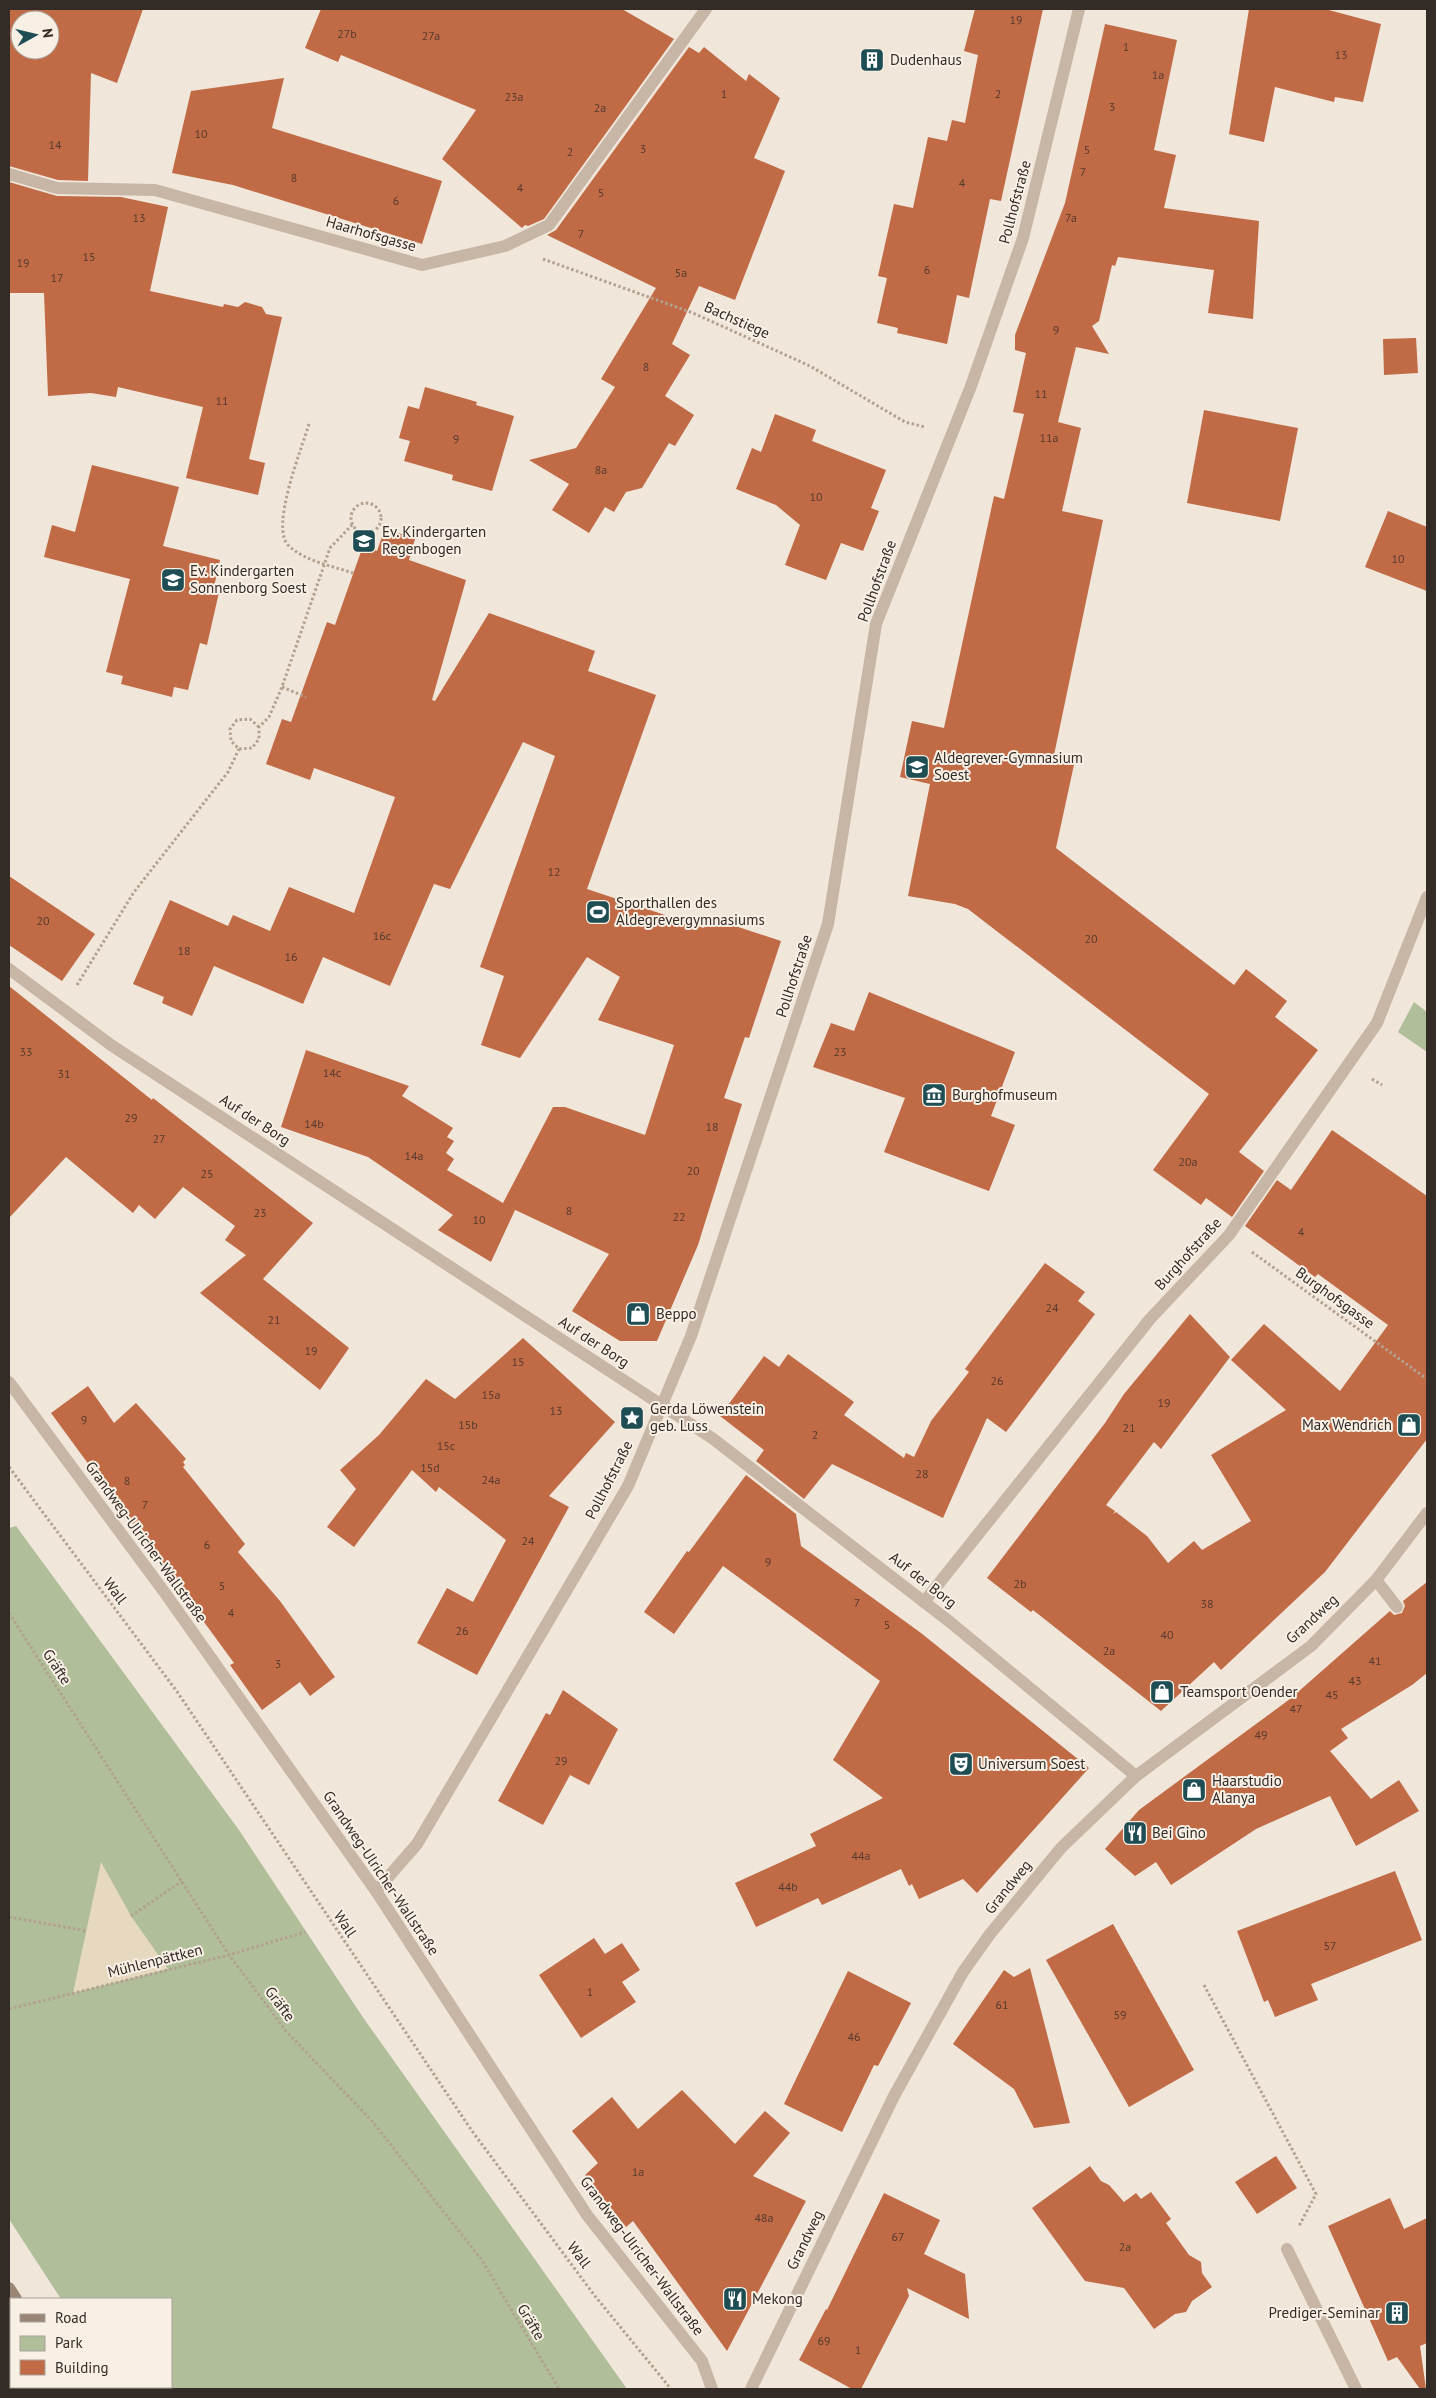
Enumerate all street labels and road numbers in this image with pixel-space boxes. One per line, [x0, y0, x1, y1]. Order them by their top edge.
street label: Pollhofstraße [994, 158, 1035, 246]
street label: Haarhofsgasse [324, 212, 418, 255]
street label: Bachstiege [701, 297, 773, 342]
street label: Pollhofstraße [853, 537, 900, 624]
street label: Pollhofstraße [771, 932, 816, 1020]
street label: Auf der Borg [216, 1090, 294, 1149]
street label: Burghofstraße [1150, 1213, 1225, 1294]
street label: Burghofsgasse [1292, 1263, 1378, 1333]
street label: Auf der Borg [555, 1312, 633, 1371]
street label: Pollhofstraße [581, 1437, 637, 1522]
street label: Grandweg-Ulricher-Wallstraße [82, 1458, 210, 1626]
street label: Auf der Borg [886, 1547, 961, 1612]
street label: Wall [99, 1574, 131, 1608]
street label: Grandweg [1282, 1590, 1342, 1648]
street label: Gräfte [39, 1645, 76, 1688]
street label: Grandweg-Ulricher-Wallstraße [319, 1787, 443, 1959]
street label: Grandweg [980, 1856, 1035, 1918]
street label: Wall [330, 1907, 360, 1941]
street label: Mühlenpättken [106, 1940, 204, 1981]
street label: Gräfte [261, 1982, 300, 2025]
street label: Grandweg-Ulricher-Wallstraße [576, 2172, 709, 2339]
street label: Grandweg [782, 2207, 827, 2273]
street label: Wall [563, 2238, 596, 2272]
street label: Gräfte [513, 2300, 550, 2343]

